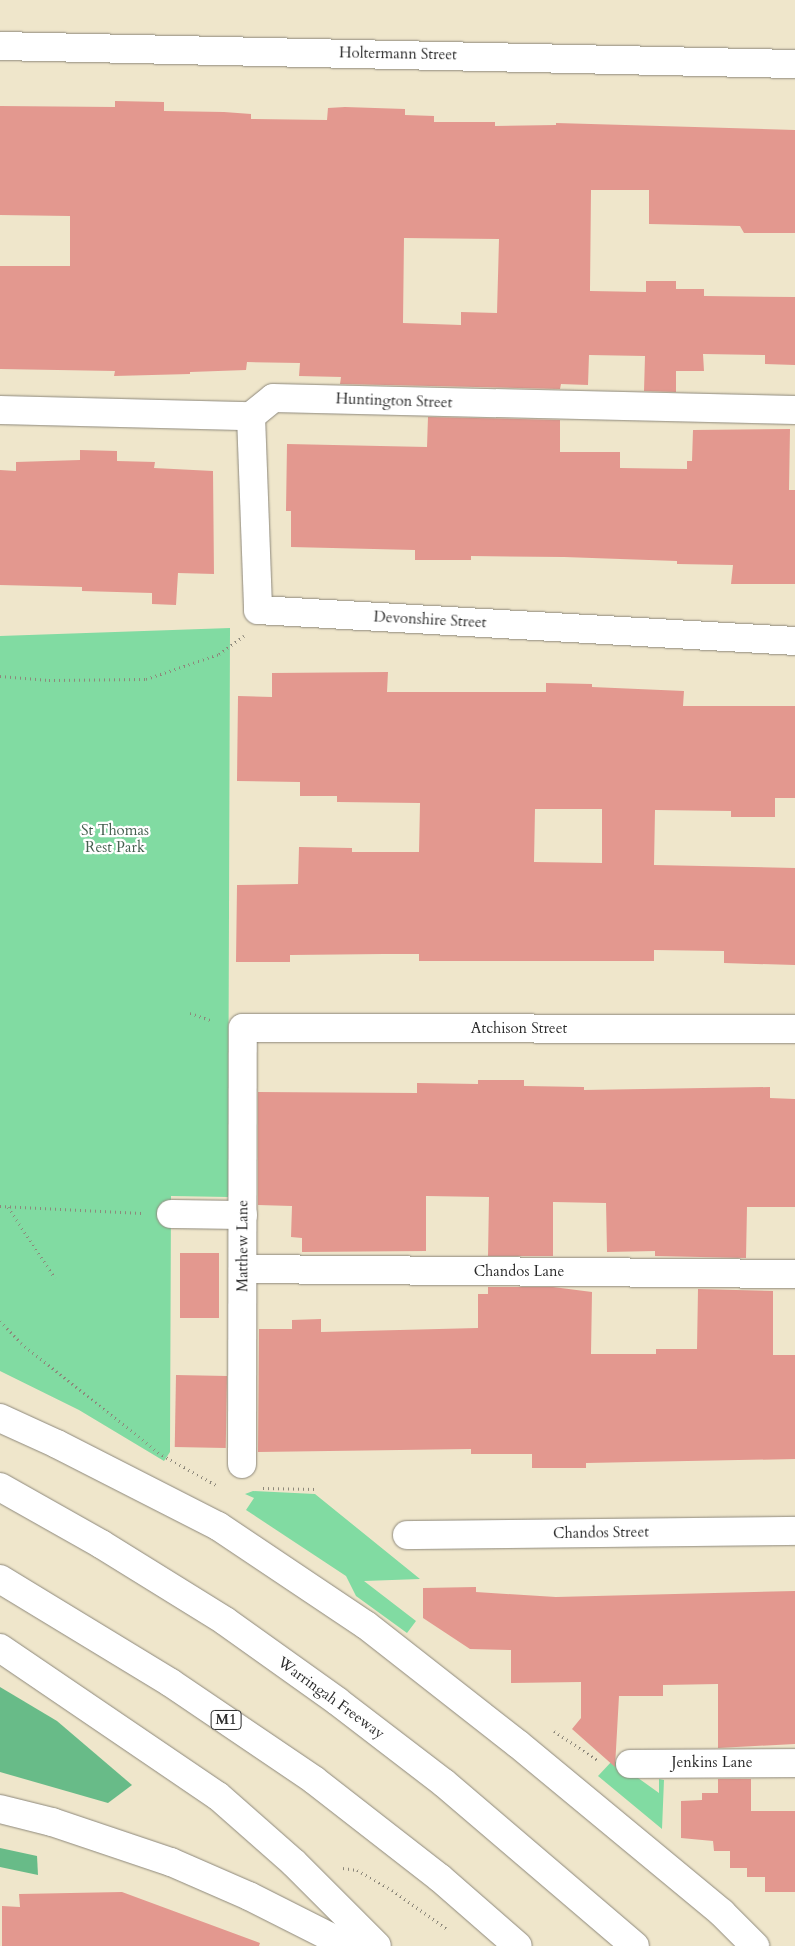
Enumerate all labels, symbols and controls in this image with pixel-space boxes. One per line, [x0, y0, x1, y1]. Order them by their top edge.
street label: Holtermann Street [339, 44, 457, 64]
street label: Huntington Street [335, 390, 453, 412]
street label: Devonshire Street [373, 608, 487, 632]
park label: St Thomas Rest Park [81, 821, 149, 856]
street label: Atchison Street [471, 1020, 567, 1038]
street label: Matthew Lane [234, 1200, 252, 1292]
street label: Chandos Lane [474, 1263, 564, 1281]
street label: Chandos Street [553, 1523, 649, 1543]
street label: Warringah Freeway [274, 1653, 388, 1743]
road number: M1 [210, 1708, 242, 1732]
street label: Jenkins Lane [671, 1754, 753, 1772]

